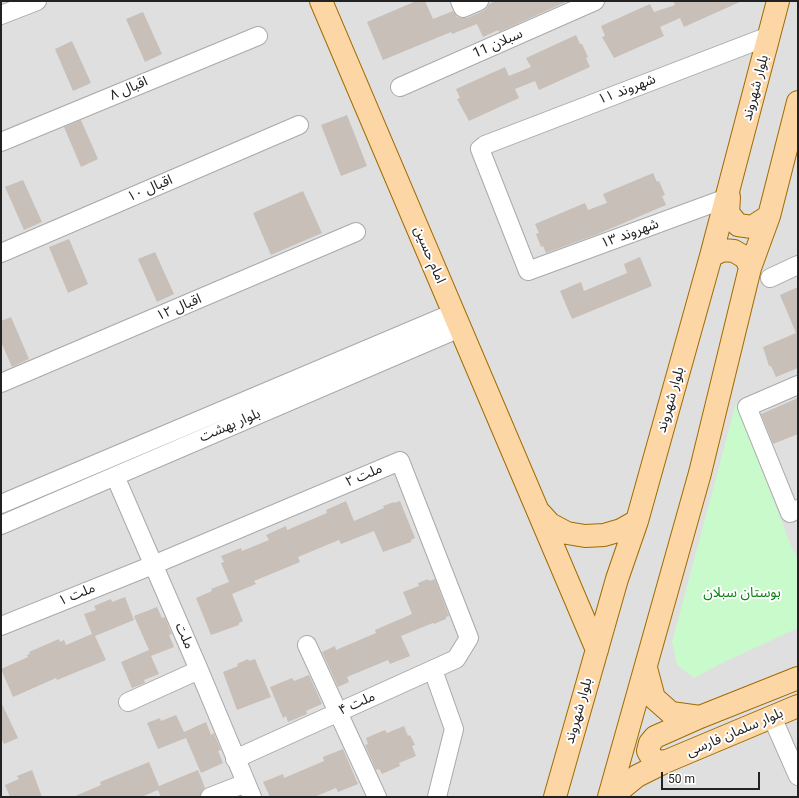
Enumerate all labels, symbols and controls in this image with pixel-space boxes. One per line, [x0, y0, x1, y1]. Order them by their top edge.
street label: سبلان 11 [470, 26, 526, 62]
street label: بلوار شهروند [739, 53, 773, 123]
street label: شهروند ۱۱ [596, 71, 658, 109]
street label: اقبال ۸ [107, 74, 151, 104]
street label: اقبال ۱۰ [125, 172, 175, 206]
street label: شهروند ۱۳ [599, 216, 661, 252]
street label: امام حسین [409, 224, 449, 286]
street label: اقبال ۱۲ [154, 291, 204, 325]
street label: بلوار شهروند [654, 365, 688, 435]
street label: بلوار بهشت [197, 406, 263, 446]
street label: ملت ۲ [343, 461, 385, 491]
street label: ملت ۱ [56, 580, 98, 610]
park label: بوستان سبلان [703, 585, 781, 601]
street label: ملت [171, 620, 197, 652]
street label: بلوار شهروند [562, 676, 596, 746]
street label: ملت ۴ [336, 689, 378, 719]
street label: بلوار سلمان فارسی [684, 705, 786, 761]
scale bar [663, 764, 762, 790]
text: 50 m [668, 772, 695, 786]

